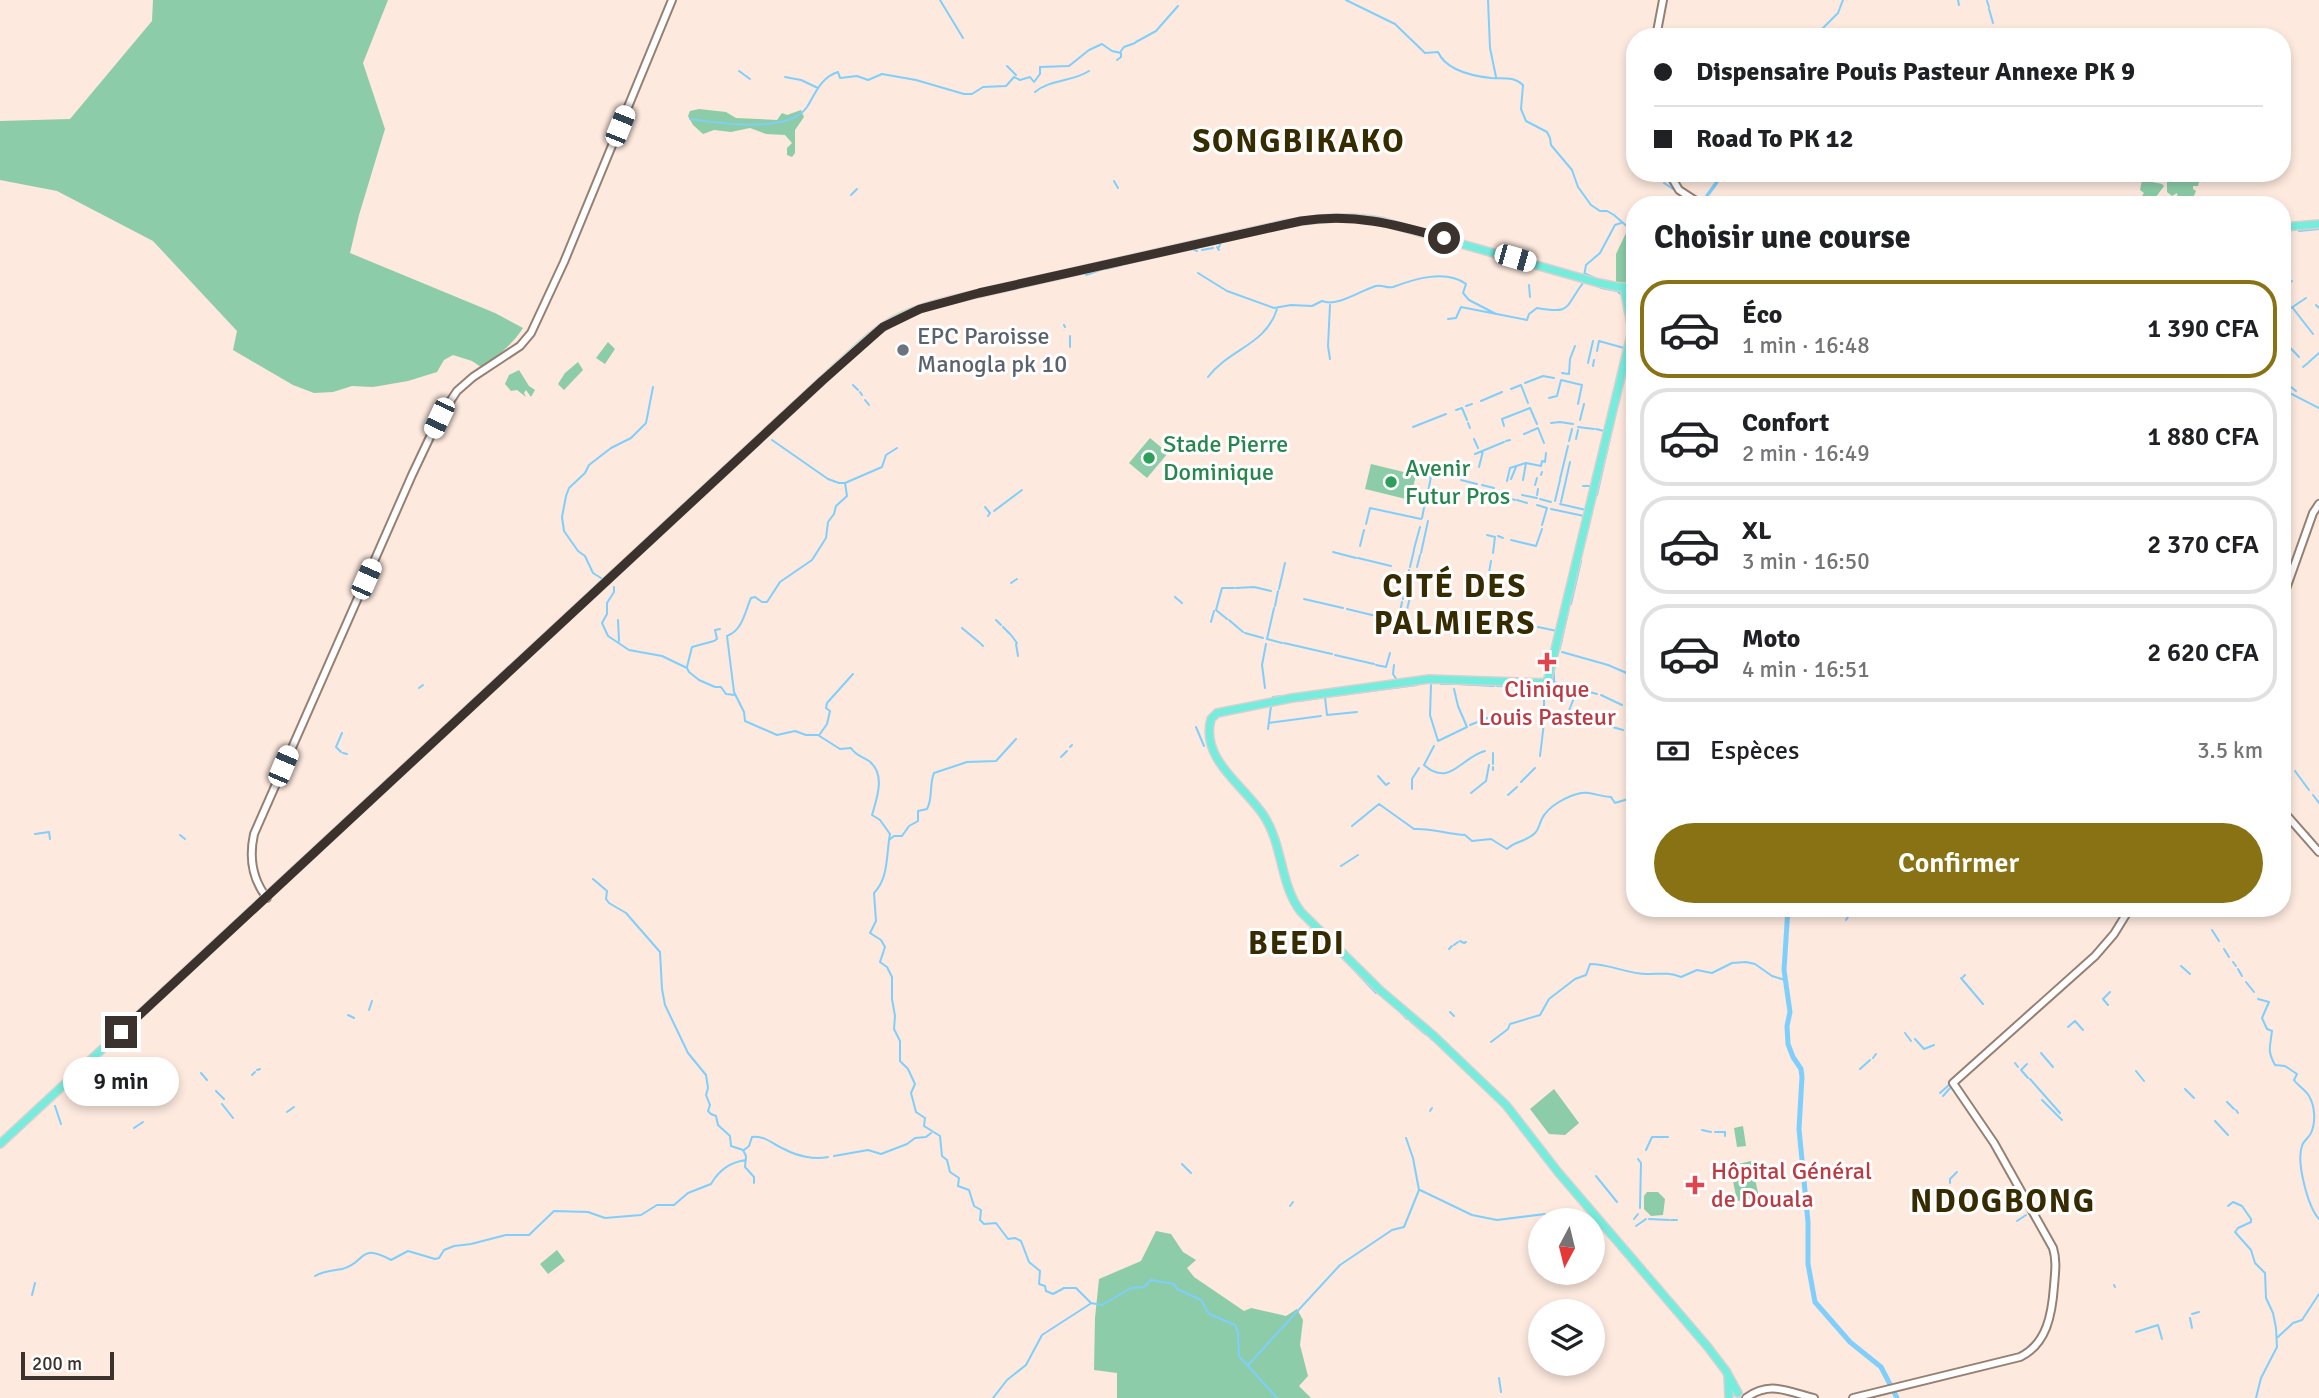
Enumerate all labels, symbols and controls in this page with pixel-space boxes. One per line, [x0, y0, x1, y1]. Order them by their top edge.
text: Dispensaire Pouis Pasteur Annexe PK 9 [1696, 56, 2135, 88]
car [603, 103, 638, 149]
district label: SONGBIKAKO [1192, 122, 1406, 161]
text: Road To PK 12 [1696, 123, 1854, 155]
text: Choisir une course [1654, 218, 1911, 257]
route start [1428, 222, 1460, 254]
car [1492, 242, 1539, 274]
icon: car [1658, 298, 1721, 361]
text: Éco [1742, 299, 1782, 331]
text: 1 390 CFA [2147, 313, 2259, 345]
place label: EPC Paroisse Manogla pk 10 [917, 321, 1067, 379]
text: 1 min · 16:48 [1742, 331, 1870, 360]
marker: EPC Paroisse Manogla pk 10 [895, 342, 911, 358]
car [421, 395, 458, 441]
icon: car [1658, 406, 1721, 469]
text: Confort [1742, 407, 1829, 439]
text: 1 880 CFA [2147, 421, 2259, 453]
place label: Stade Pierre Dominique [1163, 429, 1288, 487]
text: 2 min · 16:49 [1742, 439, 1870, 468]
marker: Stade Pierre Dominique [1141, 450, 1157, 466]
place label: Avenir Futur Pros [1405, 453, 1510, 511]
marker: Avenir Futur Pros [1383, 474, 1399, 490]
icon: car [1658, 514, 1721, 577]
text: XL [1742, 515, 1772, 547]
text: 2 370 CFA [2147, 529, 2259, 561]
text: 3 min · 16:50 [1742, 547, 1870, 576]
car [348, 556, 385, 602]
district label: CITÉ DES PALMIERS [1374, 565, 1536, 643]
icon: car [1658, 622, 1721, 685]
text: Moto [1742, 623, 1800, 655]
text: 2 620 CFA [2147, 637, 2259, 669]
marker: Clinique Louis Pasteur [1537, 652, 1557, 672]
text: 4 min · 16:51 [1742, 655, 1870, 684]
place label: Clinique Louis Pasteur [1478, 674, 1616, 732]
icon: cash [1654, 732, 1692, 770]
text: Espèces [1710, 735, 1799, 767]
text: 3.5 km [2197, 736, 2263, 765]
car [266, 743, 301, 789]
button: Confirmer [1654, 823, 2263, 903]
district label: BEEDI [1248, 924, 1346, 963]
route end [105, 1016, 137, 1048]
callout: 9 min [63, 1056, 179, 1106]
text: 9 min [93, 1067, 149, 1096]
place label: Hôpital Général de Douala [1711, 1156, 1872, 1214]
marker: Hôpital Général de Douala [1685, 1175, 1705, 1195]
district label: NDOGBONG [1910, 1182, 2096, 1221]
north arrow [1528, 1208, 1605, 1284]
map controls [1528, 1208, 1605, 1376]
button: layers [1528, 1299, 1605, 1376]
scale bar [21, 1349, 114, 1381]
text: 200 m [32, 1352, 82, 1376]

